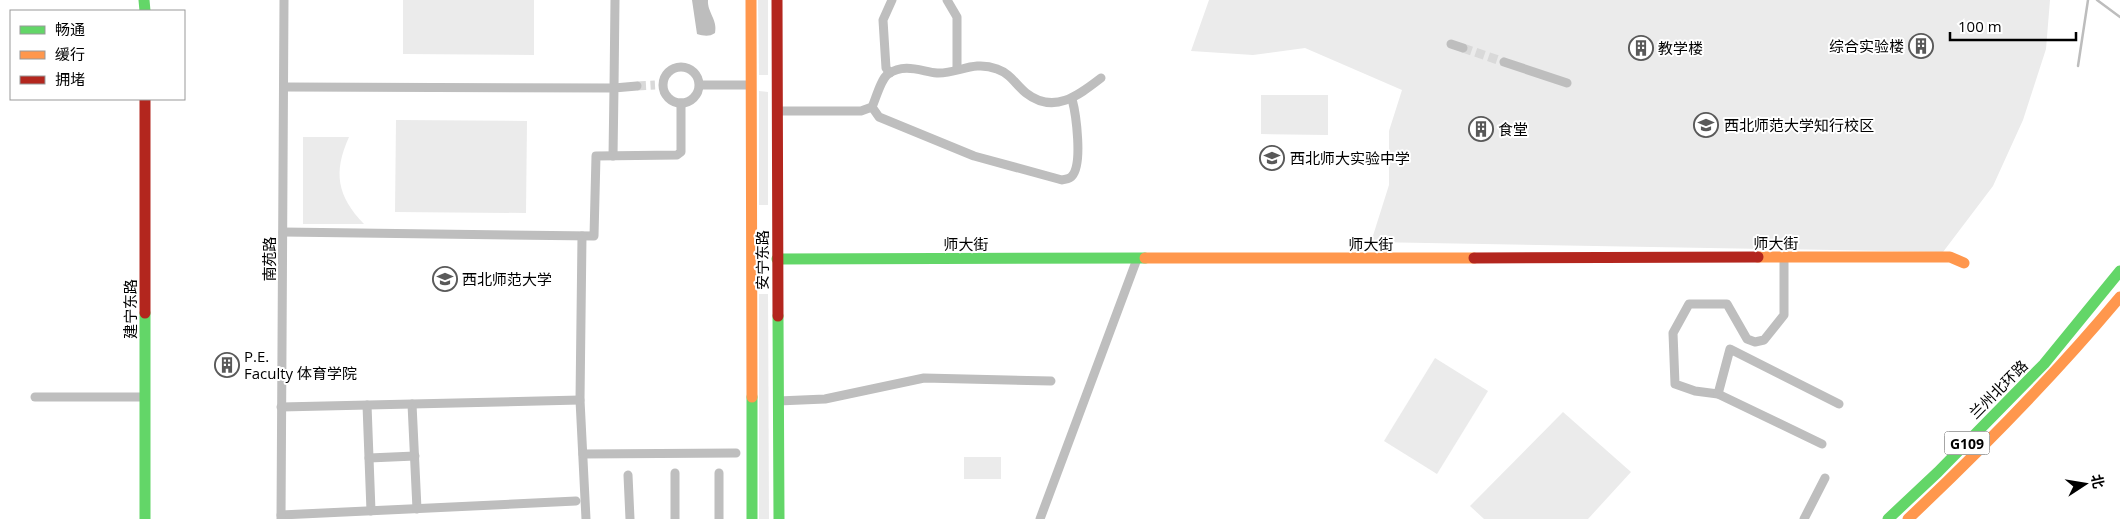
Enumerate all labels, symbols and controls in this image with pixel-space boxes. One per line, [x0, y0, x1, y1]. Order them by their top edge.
legend [10, 10, 185, 100]
scale bar [1950, 10, 2076, 42]
text: 100 m [1958, 16, 2002, 36]
text: 畅通 [55, 19, 85, 39]
building icon: 综合实验楼 [1908, 33, 1934, 59]
building icon: 教学楼 [1628, 35, 1654, 61]
place label: 综合实验楼 [1829, 36, 1904, 56]
place label: 教学楼 [1658, 38, 1703, 58]
text: 缓行 [55, 44, 85, 64]
text: 拥堵 [55, 69, 85, 89]
school or university icon: 西北师范大学知行校区 [1693, 112, 1719, 138]
place label: 西北师范大学知行校区 [1724, 115, 1874, 135]
building icon: 食堂 [1468, 116, 1494, 142]
place label: 食堂 [1498, 119, 1528, 139]
school or university icon: 西北师大实验中学 [1259, 145, 1285, 171]
place label: 西北师大实验中学 [1290, 148, 1410, 168]
street label: 安宁东路 [752, 230, 772, 290]
street label: 师大街 [1753, 233, 1799, 253]
street label: 师大街 [943, 234, 989, 254]
street label: 师大街 [1348, 234, 1394, 254]
street label: 南苑路 [259, 236, 279, 282]
school or university icon: 西北师范大学 [432, 266, 458, 292]
place label: 西北师范大学 [462, 269, 552, 289]
street label: 建宁东路 [120, 279, 140, 339]
place label: P.E. Faculty 体育学院 [244, 346, 357, 383]
building icon: P.E. Faculty 体育学院 [214, 352, 240, 378]
street label: 兰州北环路 [1964, 355, 2032, 423]
road number: G109 [1944, 432, 1990, 454]
north arrow [2060, 459, 2110, 509]
text: 北 [2087, 472, 2109, 490]

